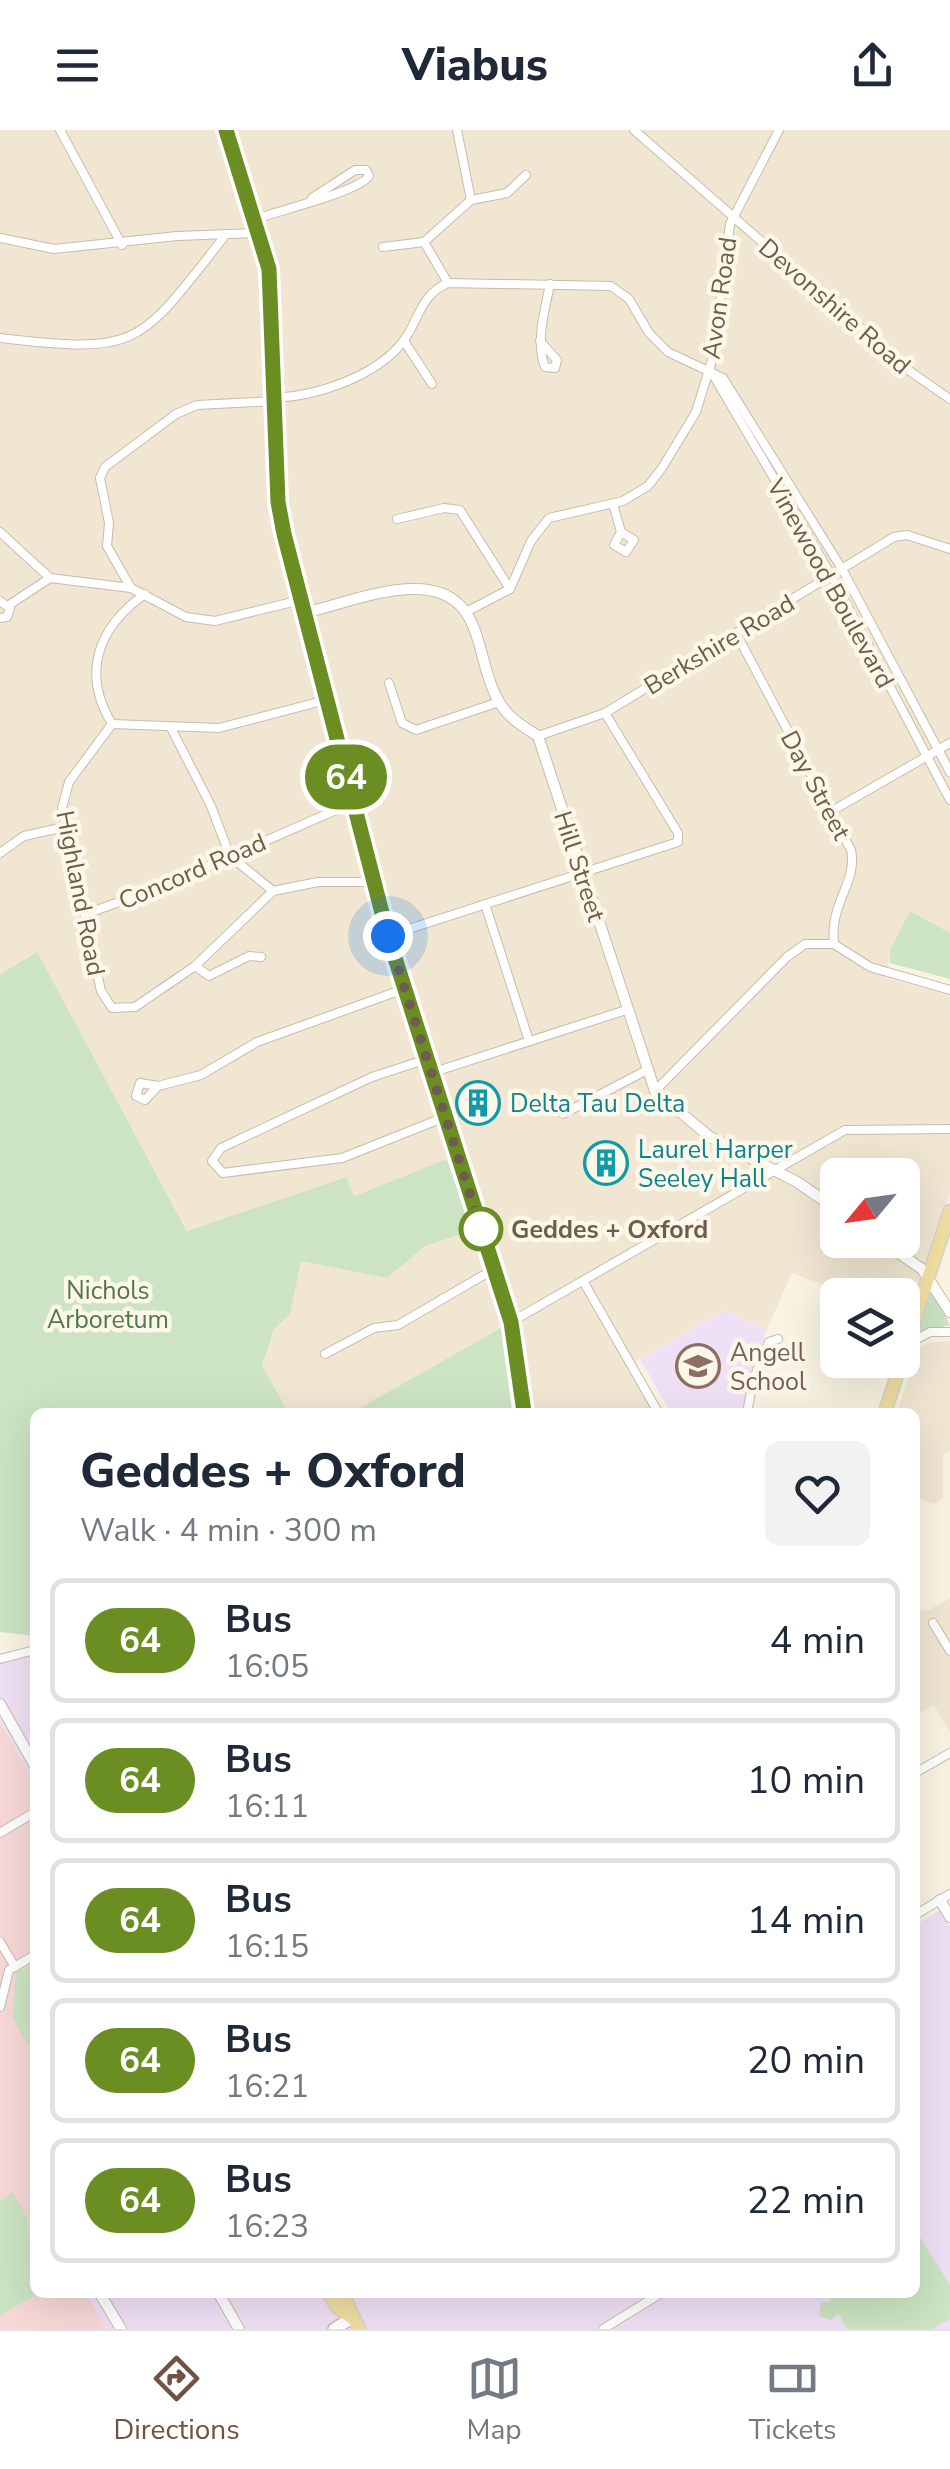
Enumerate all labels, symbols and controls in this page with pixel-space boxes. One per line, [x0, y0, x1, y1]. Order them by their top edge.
text: Viabus [402, 35, 548, 96]
icon: menu [50, 38, 105, 93]
icon: share [845, 38, 900, 93]
street label: Devonshire Road [751, 231, 918, 382]
street label: Avon Road [695, 235, 745, 361]
street label: Vinewood Boulevard [758, 472, 902, 694]
street label: Berkshire Road [638, 586, 801, 703]
street label: Day Street [772, 725, 858, 846]
line badge: 64 [301, 744, 391, 810]
text: 64 [325, 754, 367, 801]
street label: Hill Street [545, 807, 613, 926]
street label: Highland Road [47, 808, 113, 979]
street label: Concord Road [113, 826, 271, 918]
your location [363, 911, 413, 961]
building icon: Delta Tau Delta [455, 1080, 501, 1126]
place label: Delta Tau Delta [510, 1087, 685, 1121]
place label: Laurel Harper Seeley Hall [638, 1133, 793, 1196]
building icon: Laurel Harper Seeley Hall [583, 1140, 629, 1186]
north arrow [820, 1158, 920, 1258]
map controls [820, 1158, 920, 1378]
marker: Geddes + Oxford [460, 1208, 502, 1250]
place label: Geddes + Oxford [511, 1213, 708, 1247]
park label: Nichols Arboretum [47, 1274, 169, 1337]
button: layers [820, 1278, 920, 1378]
place label: Angell School [730, 1336, 807, 1399]
school or university icon: Angell School [675, 1343, 721, 1389]
text: Geddes + Oxford [80, 1438, 466, 1504]
button: heart [765, 1441, 870, 1546]
text: Walk · 4 min · 300 m [80, 1509, 377, 1552]
text: Bus [225, 1594, 292, 1645]
text: 4 min [770, 1615, 865, 1666]
text: 64 [119, 1617, 161, 1664]
text: 16:05 [225, 1645, 309, 1688]
text: Bus [225, 1734, 292, 1785]
text: 10 min [747, 1755, 865, 1806]
text: 64 [119, 1757, 161, 1804]
text: 16:11 [225, 1785, 309, 1828]
text: Bus [225, 1874, 292, 1925]
text: 14 min [747, 1895, 865, 1946]
text: 64 [119, 1897, 161, 1944]
text: 16:15 [225, 1925, 309, 1968]
text: Bus [225, 2014, 292, 2065]
text: 20 min [747, 2035, 865, 2086]
text: 64 [119, 2037, 161, 2084]
text: 16:21 [225, 2065, 309, 2108]
text: Bus [225, 2154, 292, 2205]
text: 22 min [747, 2175, 865, 2226]
text: 64 [119, 2177, 161, 2224]
text: 16:23 [225, 2205, 309, 2248]
tab: Directions [113, 2351, 240, 2449]
tab: Map [467, 2351, 522, 2449]
tab: Tickets [748, 2351, 837, 2449]

